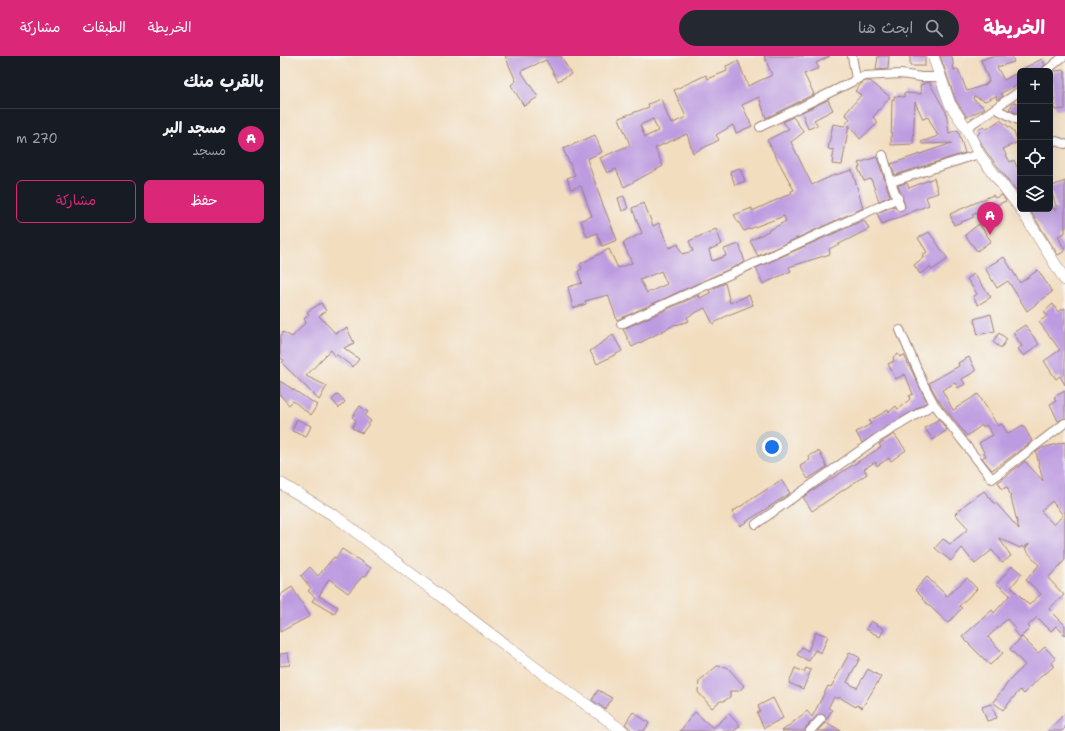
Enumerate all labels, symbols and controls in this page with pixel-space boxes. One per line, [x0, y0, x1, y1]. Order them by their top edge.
search box [679, 10, 959, 46]
text: الخريطة [983, 15, 1045, 40]
icon: search [923, 17, 945, 39]
text: مشاركة [20, 18, 60, 36]
text: الطبقات [82, 18, 126, 36]
text: الخريطة [148, 18, 191, 36]
text: ابحث هنا [858, 18, 913, 38]
map controls [1017, 68, 1053, 212]
button: + [1017, 68, 1053, 104]
text: بالقرب منك [184, 70, 264, 92]
button: − [1017, 104, 1053, 140]
text: مسجد البر [164, 118, 226, 138]
text: 270 m [16, 130, 58, 147]
text: A [246, 130, 256, 147]
button: locate [1017, 140, 1053, 176]
text: مسجد [193, 142, 226, 159]
button: layers [1017, 176, 1053, 212]
button: مشاركة [16, 180, 136, 223]
button: حفظ [144, 180, 264, 223]
pin: A [977, 202, 1003, 235]
your location [762, 437, 782, 457]

